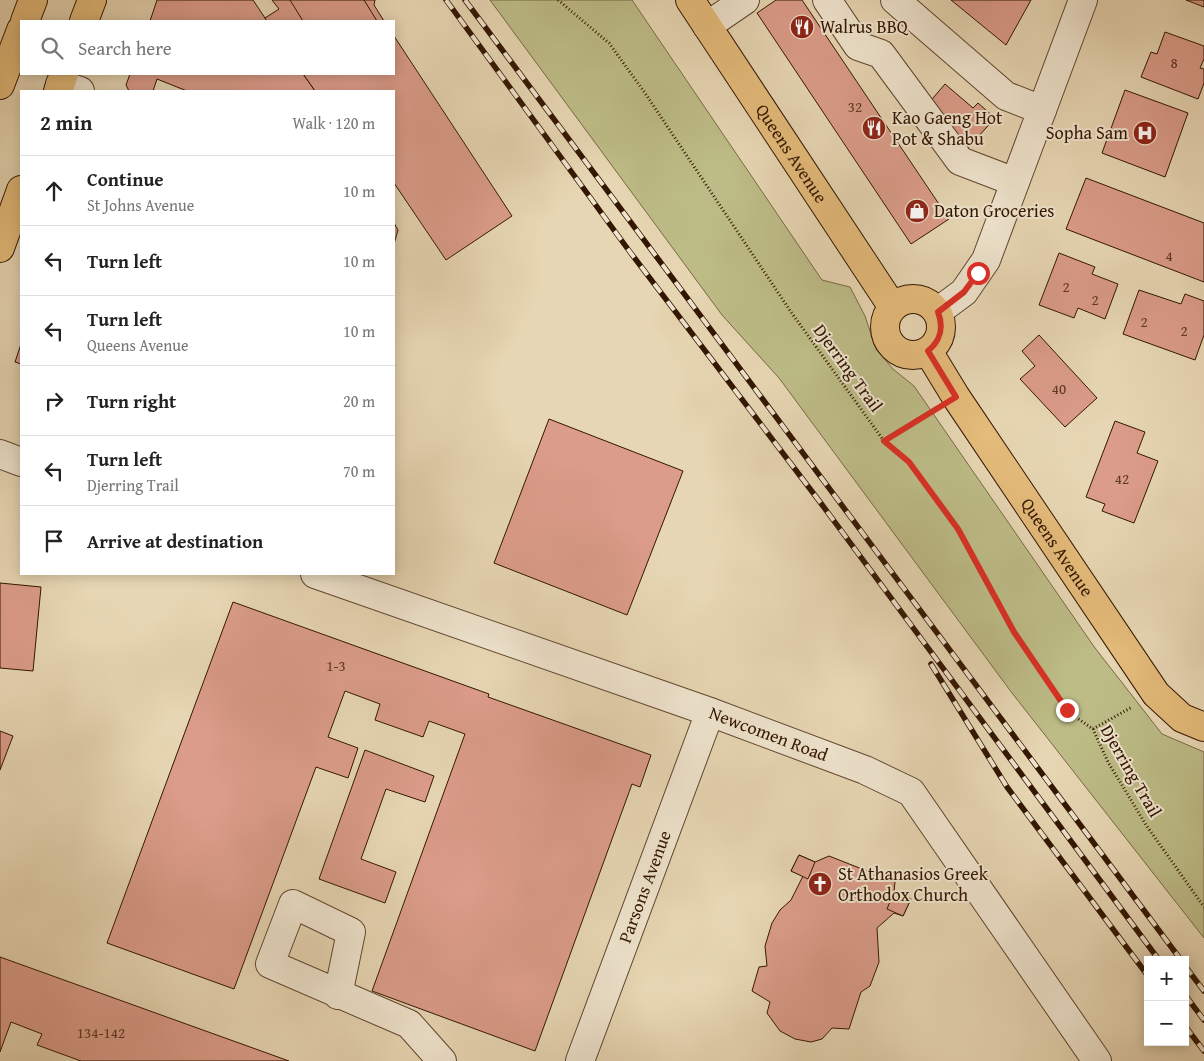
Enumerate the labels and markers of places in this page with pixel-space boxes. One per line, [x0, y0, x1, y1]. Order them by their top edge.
place label: Walrus BBQ [820, 13, 909, 40]
restaurant icon: Walrus BBQ [789, 14, 815, 40]
place label: Kao Gaeng Hot Pot & Shabu [892, 104, 1003, 152]
restaurant icon: Kao Gaeng Hot Pot & Shabu [861, 115, 887, 141]
place label: Sopha Sam [1046, 119, 1128, 146]
hospital icon: Sopha Sam [1132, 120, 1158, 146]
place label: Daton Groceries [934, 197, 1054, 224]
shop icon: Daton Groceries [904, 198, 930, 224]
place label: St Athanasios Greek Orthodox Church [838, 860, 989, 908]
church icon: St Athanasios Greek Orthodox Church [807, 871, 833, 897]

